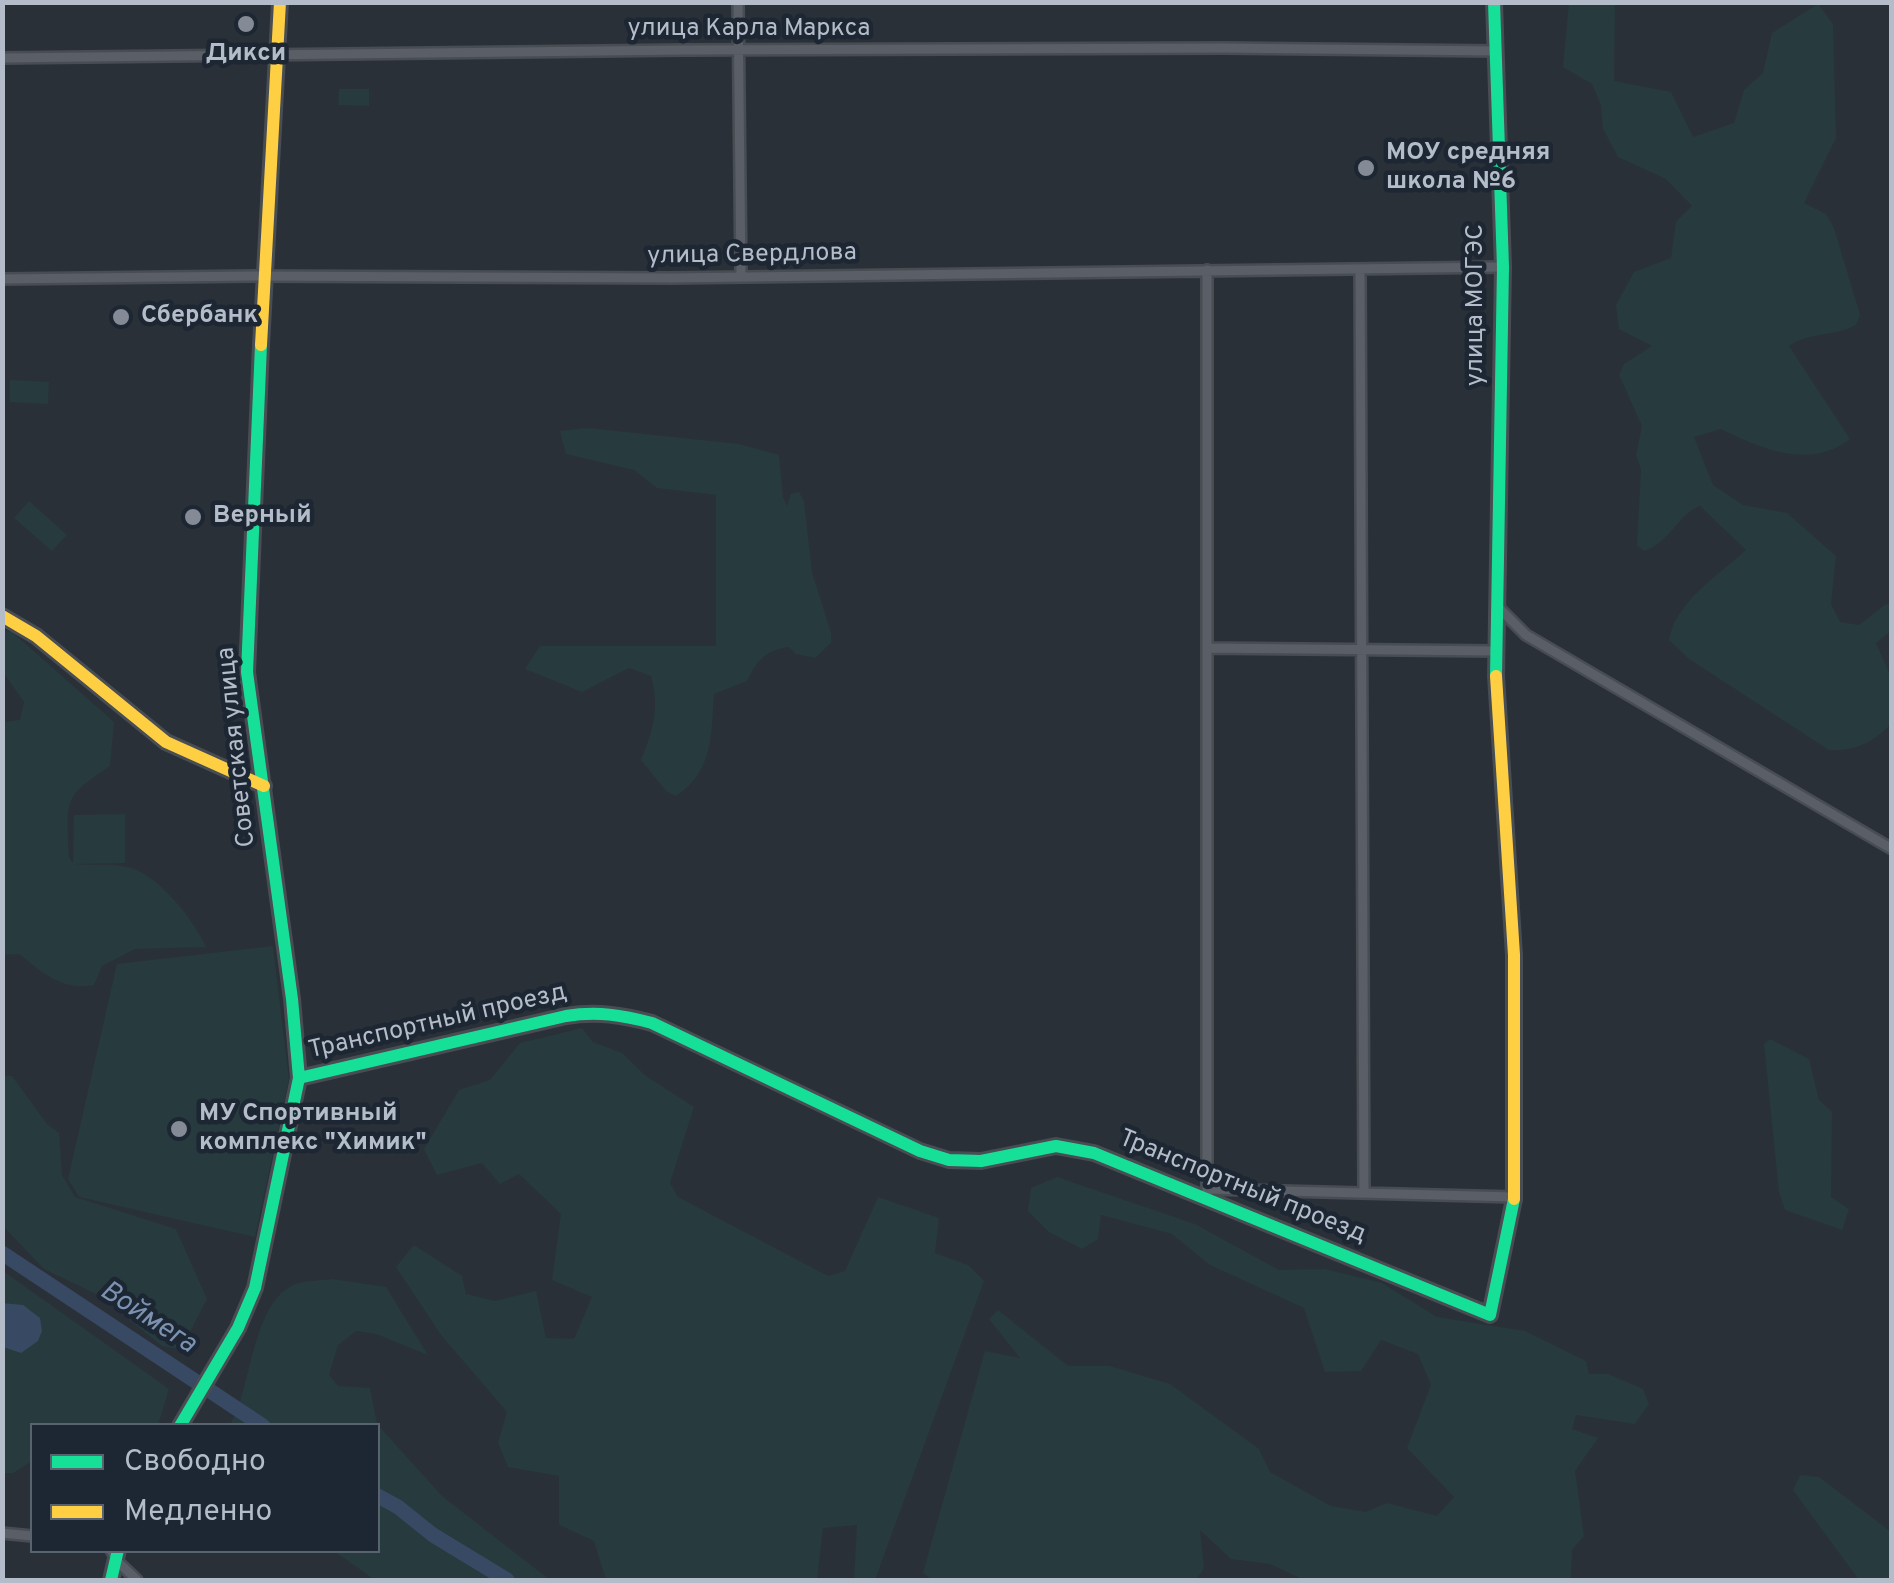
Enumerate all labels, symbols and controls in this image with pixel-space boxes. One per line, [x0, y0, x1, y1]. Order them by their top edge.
marker: Дикси [235, 13, 257, 35]
street label: улица Карла Маркса [627, 15, 871, 45]
place label: Дикси [206, 40, 286, 70]
place label: МОУ средняя школа №6 [1386, 139, 1550, 198]
marker: МОУ средняя школа №6 [1355, 157, 1377, 179]
street label: улица МОГЭС [1462, 224, 1492, 386]
street label: улица Свердлова [647, 239, 857, 273]
place label: Сбербанк [141, 302, 258, 332]
marker: Сбербанк [110, 306, 132, 328]
place label: Верный [213, 502, 312, 532]
marker: Верный [182, 506, 204, 528]
street label: Советская улица [213, 645, 263, 849]
street label: Транспортный проезд [306, 979, 570, 1067]
place label: МУ Спортивный комплекс "Химик" [199, 1100, 426, 1159]
marker: МУ Спортивный комплекс "Химик" [168, 1118, 190, 1140]
street label: Транспортный проезд [1114, 1125, 1370, 1251]
water label: Воймега [93, 1276, 201, 1362]
legend [30, 1423, 380, 1553]
text: Свободно [124, 1444, 266, 1481]
text: Медленно [124, 1494, 272, 1531]

